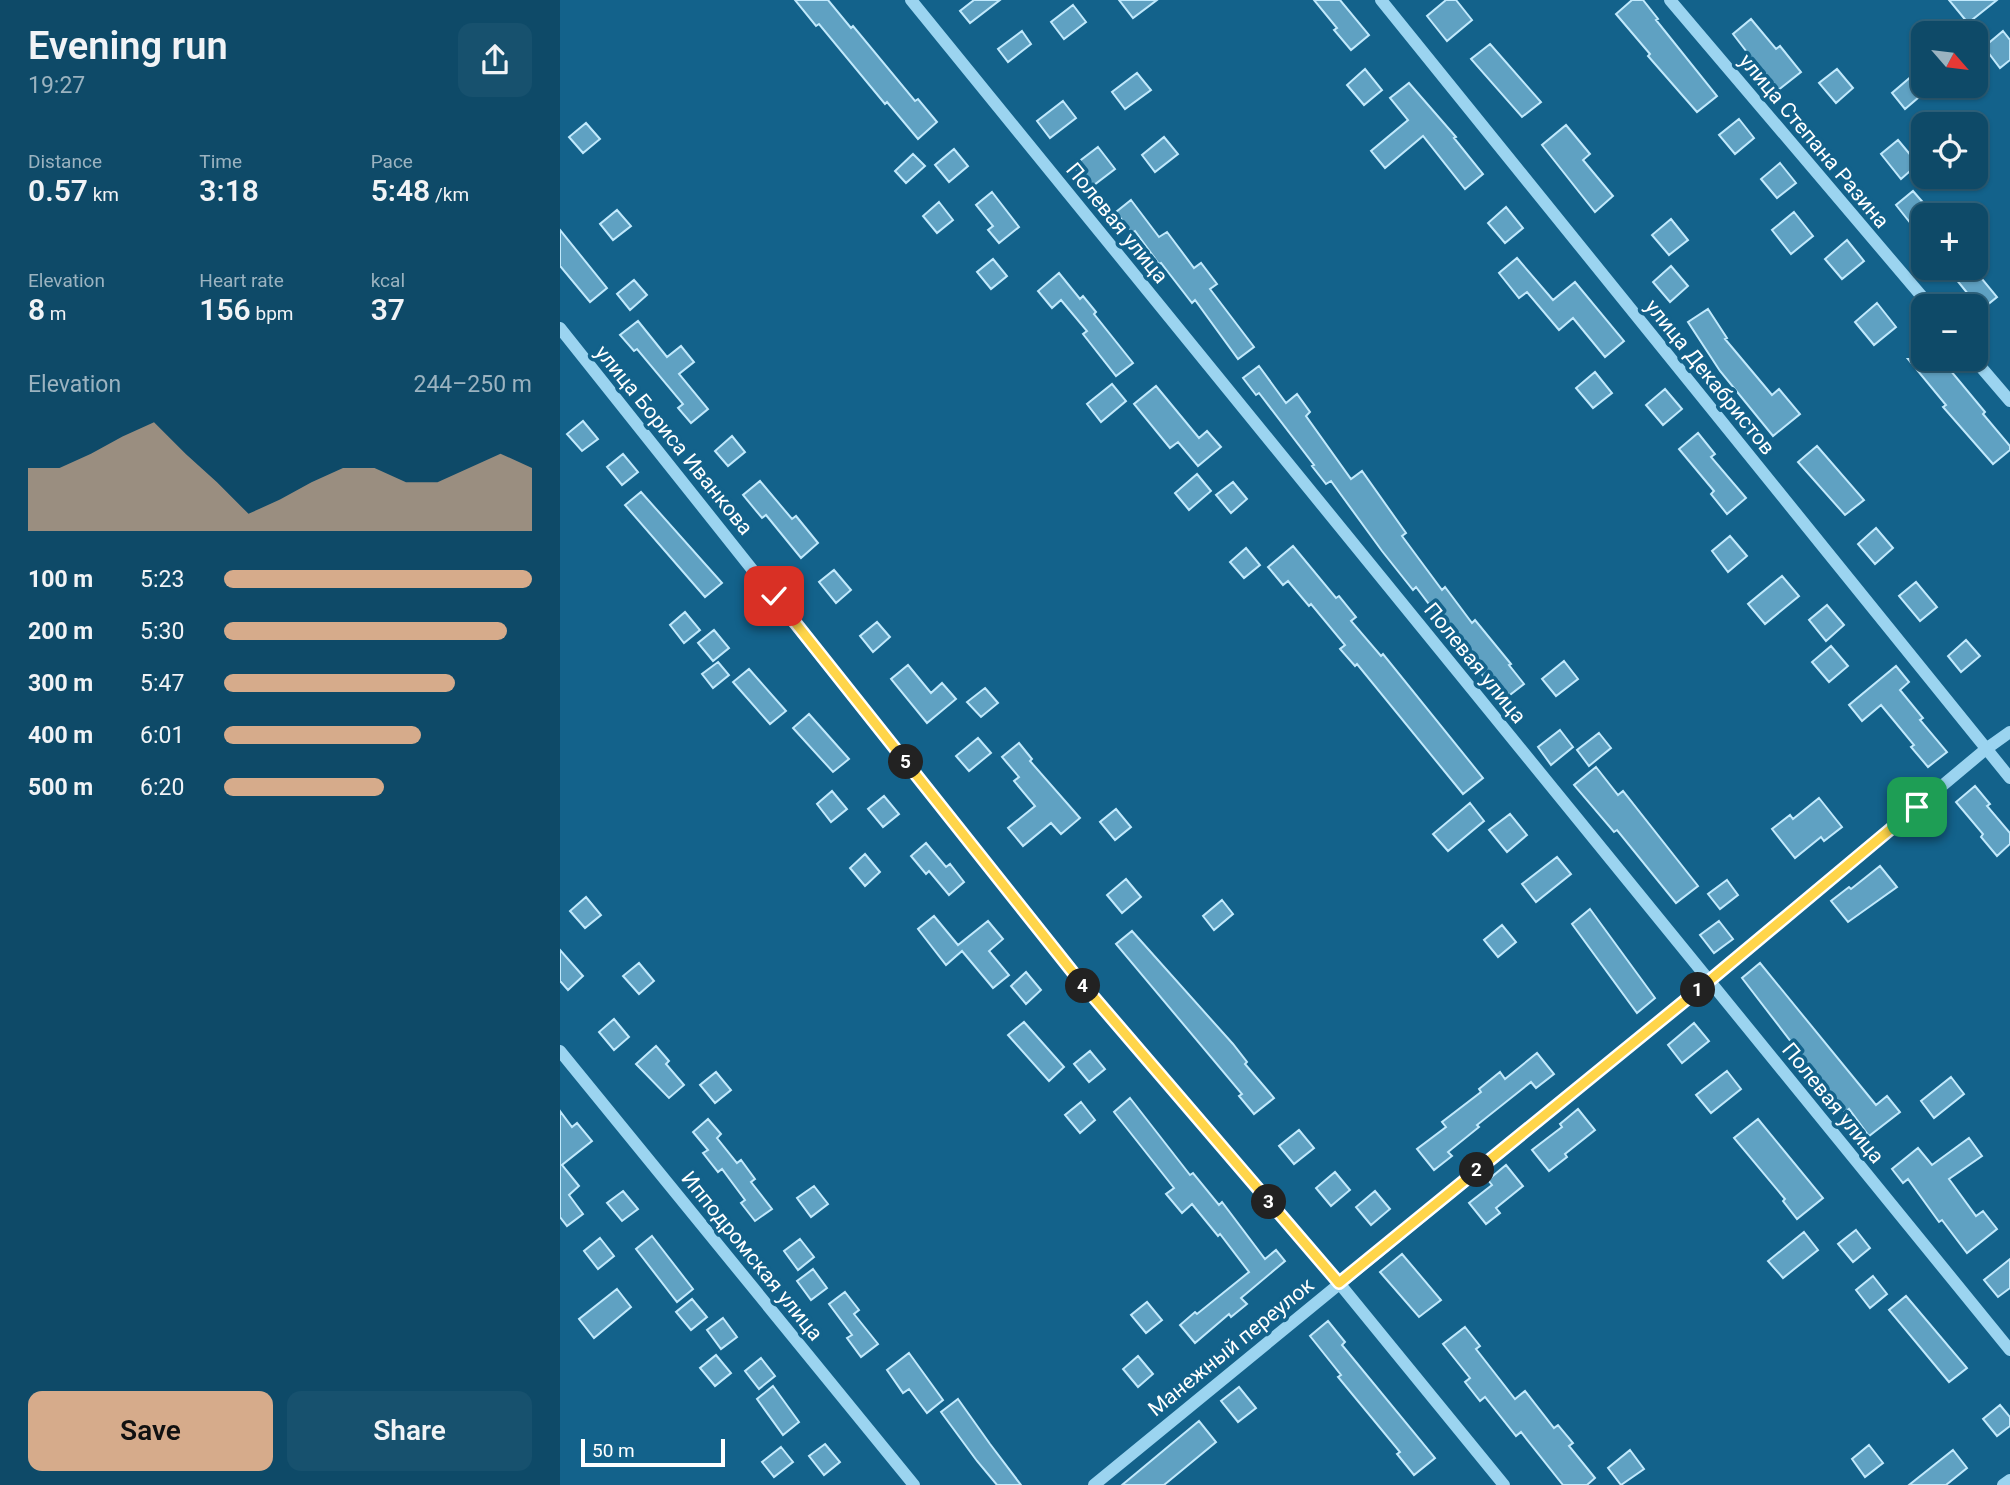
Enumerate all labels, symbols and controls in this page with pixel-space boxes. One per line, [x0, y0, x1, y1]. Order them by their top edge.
north arrow [1911, 21, 1988, 98]
map controls [1911, 21, 1988, 371]
button: share [458, 23, 532, 97]
text: Evening run [28, 24, 228, 68]
street label: улица Степана Разина [1734, 49, 1894, 233]
text: 19:27 [28, 72, 85, 99]
button: locate [1911, 112, 1988, 189]
text: Distance [28, 150, 102, 173]
text: Time [199, 150, 242, 173]
text: Pace [371, 150, 413, 173]
street label: Полевая улица [1061, 158, 1173, 288]
text: 0.57 [28, 173, 88, 208]
text: 3:18 [199, 173, 259, 208]
text: 5:48 [371, 173, 430, 208]
text: km [88, 183, 119, 206]
text: /km [430, 183, 469, 206]
button: + [1911, 203, 1988, 280]
text: Elevation [28, 269, 105, 292]
text: Heart rate [199, 269, 284, 292]
text: kcal [371, 269, 405, 292]
text: 8 [28, 292, 45, 327]
text: 156 [199, 292, 251, 327]
text: 37 [371, 292, 405, 327]
button: − [1911, 294, 1988, 371]
street label: улица Декабристов [1640, 295, 1780, 459]
text: m [45, 302, 67, 325]
text: bpm [251, 302, 293, 325]
street label: улица Бориса Иванкова [590, 340, 758, 540]
text: Elevation [28, 371, 121, 398]
text: 244–250 m [413, 371, 532, 398]
text: 100 m [28, 566, 93, 593]
text: 5:23 [140, 566, 184, 593]
pin [744, 566, 804, 626]
icon: check [755, 577, 793, 615]
street label: Полевая улица [1419, 598, 1531, 728]
text: 200 m [28, 618, 93, 645]
text: 5:30 [140, 618, 184, 645]
text: 300 m [28, 670, 93, 697]
text: 5:47 [140, 670, 184, 697]
text: 400 m [28, 722, 93, 749]
text: 6:01 [140, 722, 184, 749]
pin: 5 [888, 744, 924, 780]
text: 5 [900, 750, 911, 773]
text: 500 m [28, 774, 93, 801]
text: 6:20 [140, 774, 184, 801]
pin [1887, 777, 1947, 837]
icon: arrive [1898, 788, 1936, 826]
pin: 4 [1065, 968, 1100, 1004]
pin: 1 [1680, 972, 1716, 1007]
text: 4 [1077, 974, 1088, 997]
text: 1 [1692, 978, 1703, 1001]
street label: Полевая улица [1777, 1038, 1889, 1168]
pin: 2 [1460, 1152, 1494, 1188]
text: 2 [1471, 1158, 1482, 1181]
street label: Ипподромская улица [676, 1167, 828, 1345]
pin: 3 [1252, 1184, 1286, 1220]
text: 3 [1263, 1190, 1274, 1213]
street label: Манежный переулок [1143, 1272, 1319, 1421]
button: Save [28, 1391, 273, 1471]
button: Share [287, 1391, 532, 1471]
scale bar [581, 1436, 724, 1468]
text: 50 m [592, 1439, 635, 1462]

